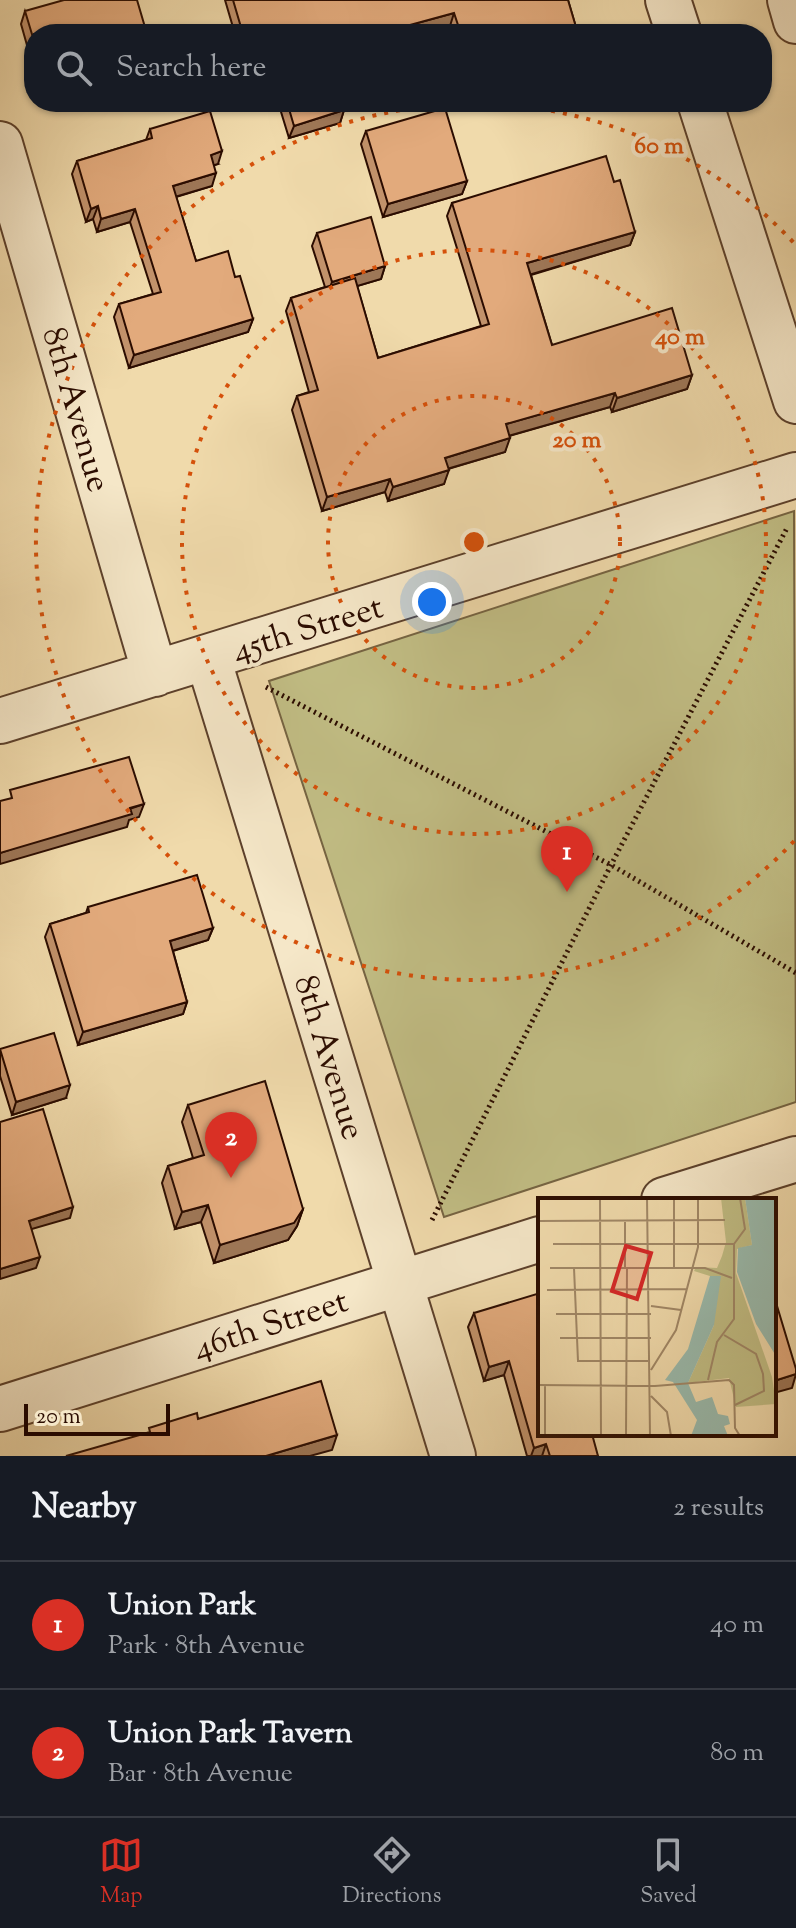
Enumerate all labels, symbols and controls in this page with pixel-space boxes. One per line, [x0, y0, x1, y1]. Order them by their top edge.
search box [24, 24, 772, 112]
icon: search [52, 46, 96, 90]
text: Search here [116, 47, 266, 90]
text: 60 m [634, 130, 684, 164]
text: 40 m [654, 321, 705, 355]
street label: 8th Avenue [28, 322, 122, 498]
text: 20 m [553, 424, 602, 458]
centre of rings [460, 528, 488, 556]
your location [412, 582, 452, 622]
street label: 45th Street [227, 584, 390, 676]
pin: 1 [541, 826, 593, 892]
street label: 8th Avenue [279, 970, 376, 1146]
pin: 2 [205, 1112, 257, 1178]
inset map [538, 1198, 776, 1436]
street label: 46th Street [187, 1278, 355, 1374]
scale bar [24, 1400, 170, 1436]
text: 20 m [36, 1402, 81, 1434]
text: Nearby [32, 1484, 137, 1533]
text: 2 results [673, 1490, 764, 1527]
text: Union Park [108, 1585, 256, 1628]
text: 1 [54, 1607, 62, 1644]
text: 40 m [710, 1607, 764, 1644]
text: Park · 8th Avenue [108, 1628, 305, 1665]
text: Union Park Tavern [108, 1713, 352, 1756]
text: 2 [52, 1735, 64, 1772]
text: 80 m [710, 1735, 764, 1772]
text: Bar · 8th Avenue [108, 1756, 293, 1793]
tab: Map [99, 1833, 143, 1913]
tab: Directions [342, 1833, 441, 1913]
tab: Saved [640, 1833, 697, 1913]

